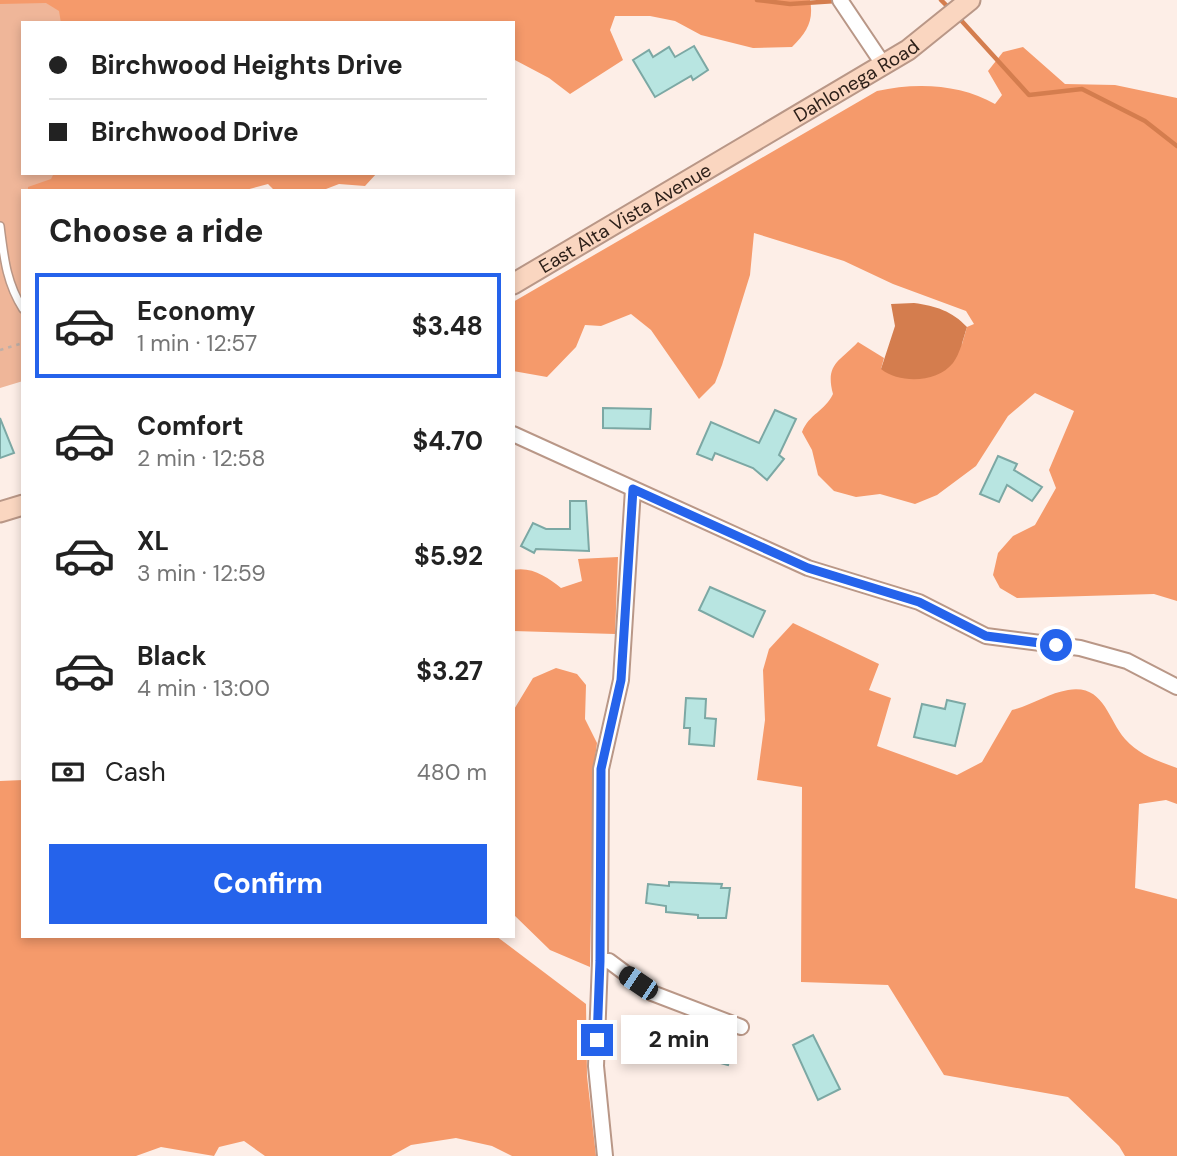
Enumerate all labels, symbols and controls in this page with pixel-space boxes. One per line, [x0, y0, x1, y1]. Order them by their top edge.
street label: Dahlonega Road [789, 33, 924, 128]
text: Birchwood Heights Drive [91, 48, 403, 82]
text: Birchwood Drive [91, 115, 299, 149]
street label: East Alta Vista Avenue [534, 157, 716, 279]
text: Choose a ride [49, 210, 264, 252]
icon: car [53, 294, 116, 357]
text: Economy [137, 294, 255, 328]
text: $3.48 [412, 309, 483, 343]
text: 1 min · 12:57 [137, 328, 257, 358]
icon: car [53, 409, 116, 472]
text: Comfort [137, 409, 243, 443]
text: $4.70 [413, 424, 483, 458]
text: 2 min · 12:58 [137, 443, 265, 473]
icon: car [53, 524, 116, 587]
text: XL [137, 524, 169, 558]
text: $5.92 [414, 539, 483, 573]
text: 3 min · 12:59 [137, 558, 266, 588]
route start [1040, 629, 1072, 661]
icon: car [53, 639, 116, 702]
text: Black [137, 639, 207, 673]
text: $3.27 [416, 654, 483, 688]
text: 4 min · 13:00 [137, 673, 270, 703]
icon: cash [49, 753, 87, 791]
text: Cash [105, 755, 166, 789]
text: 480 m [417, 757, 487, 787]
button: Confirm [49, 844, 487, 924]
car [615, 963, 662, 1003]
callout: 2 min [622, 1016, 737, 1064]
route end [581, 1024, 613, 1056]
text: 2 min [649, 1024, 709, 1054]

